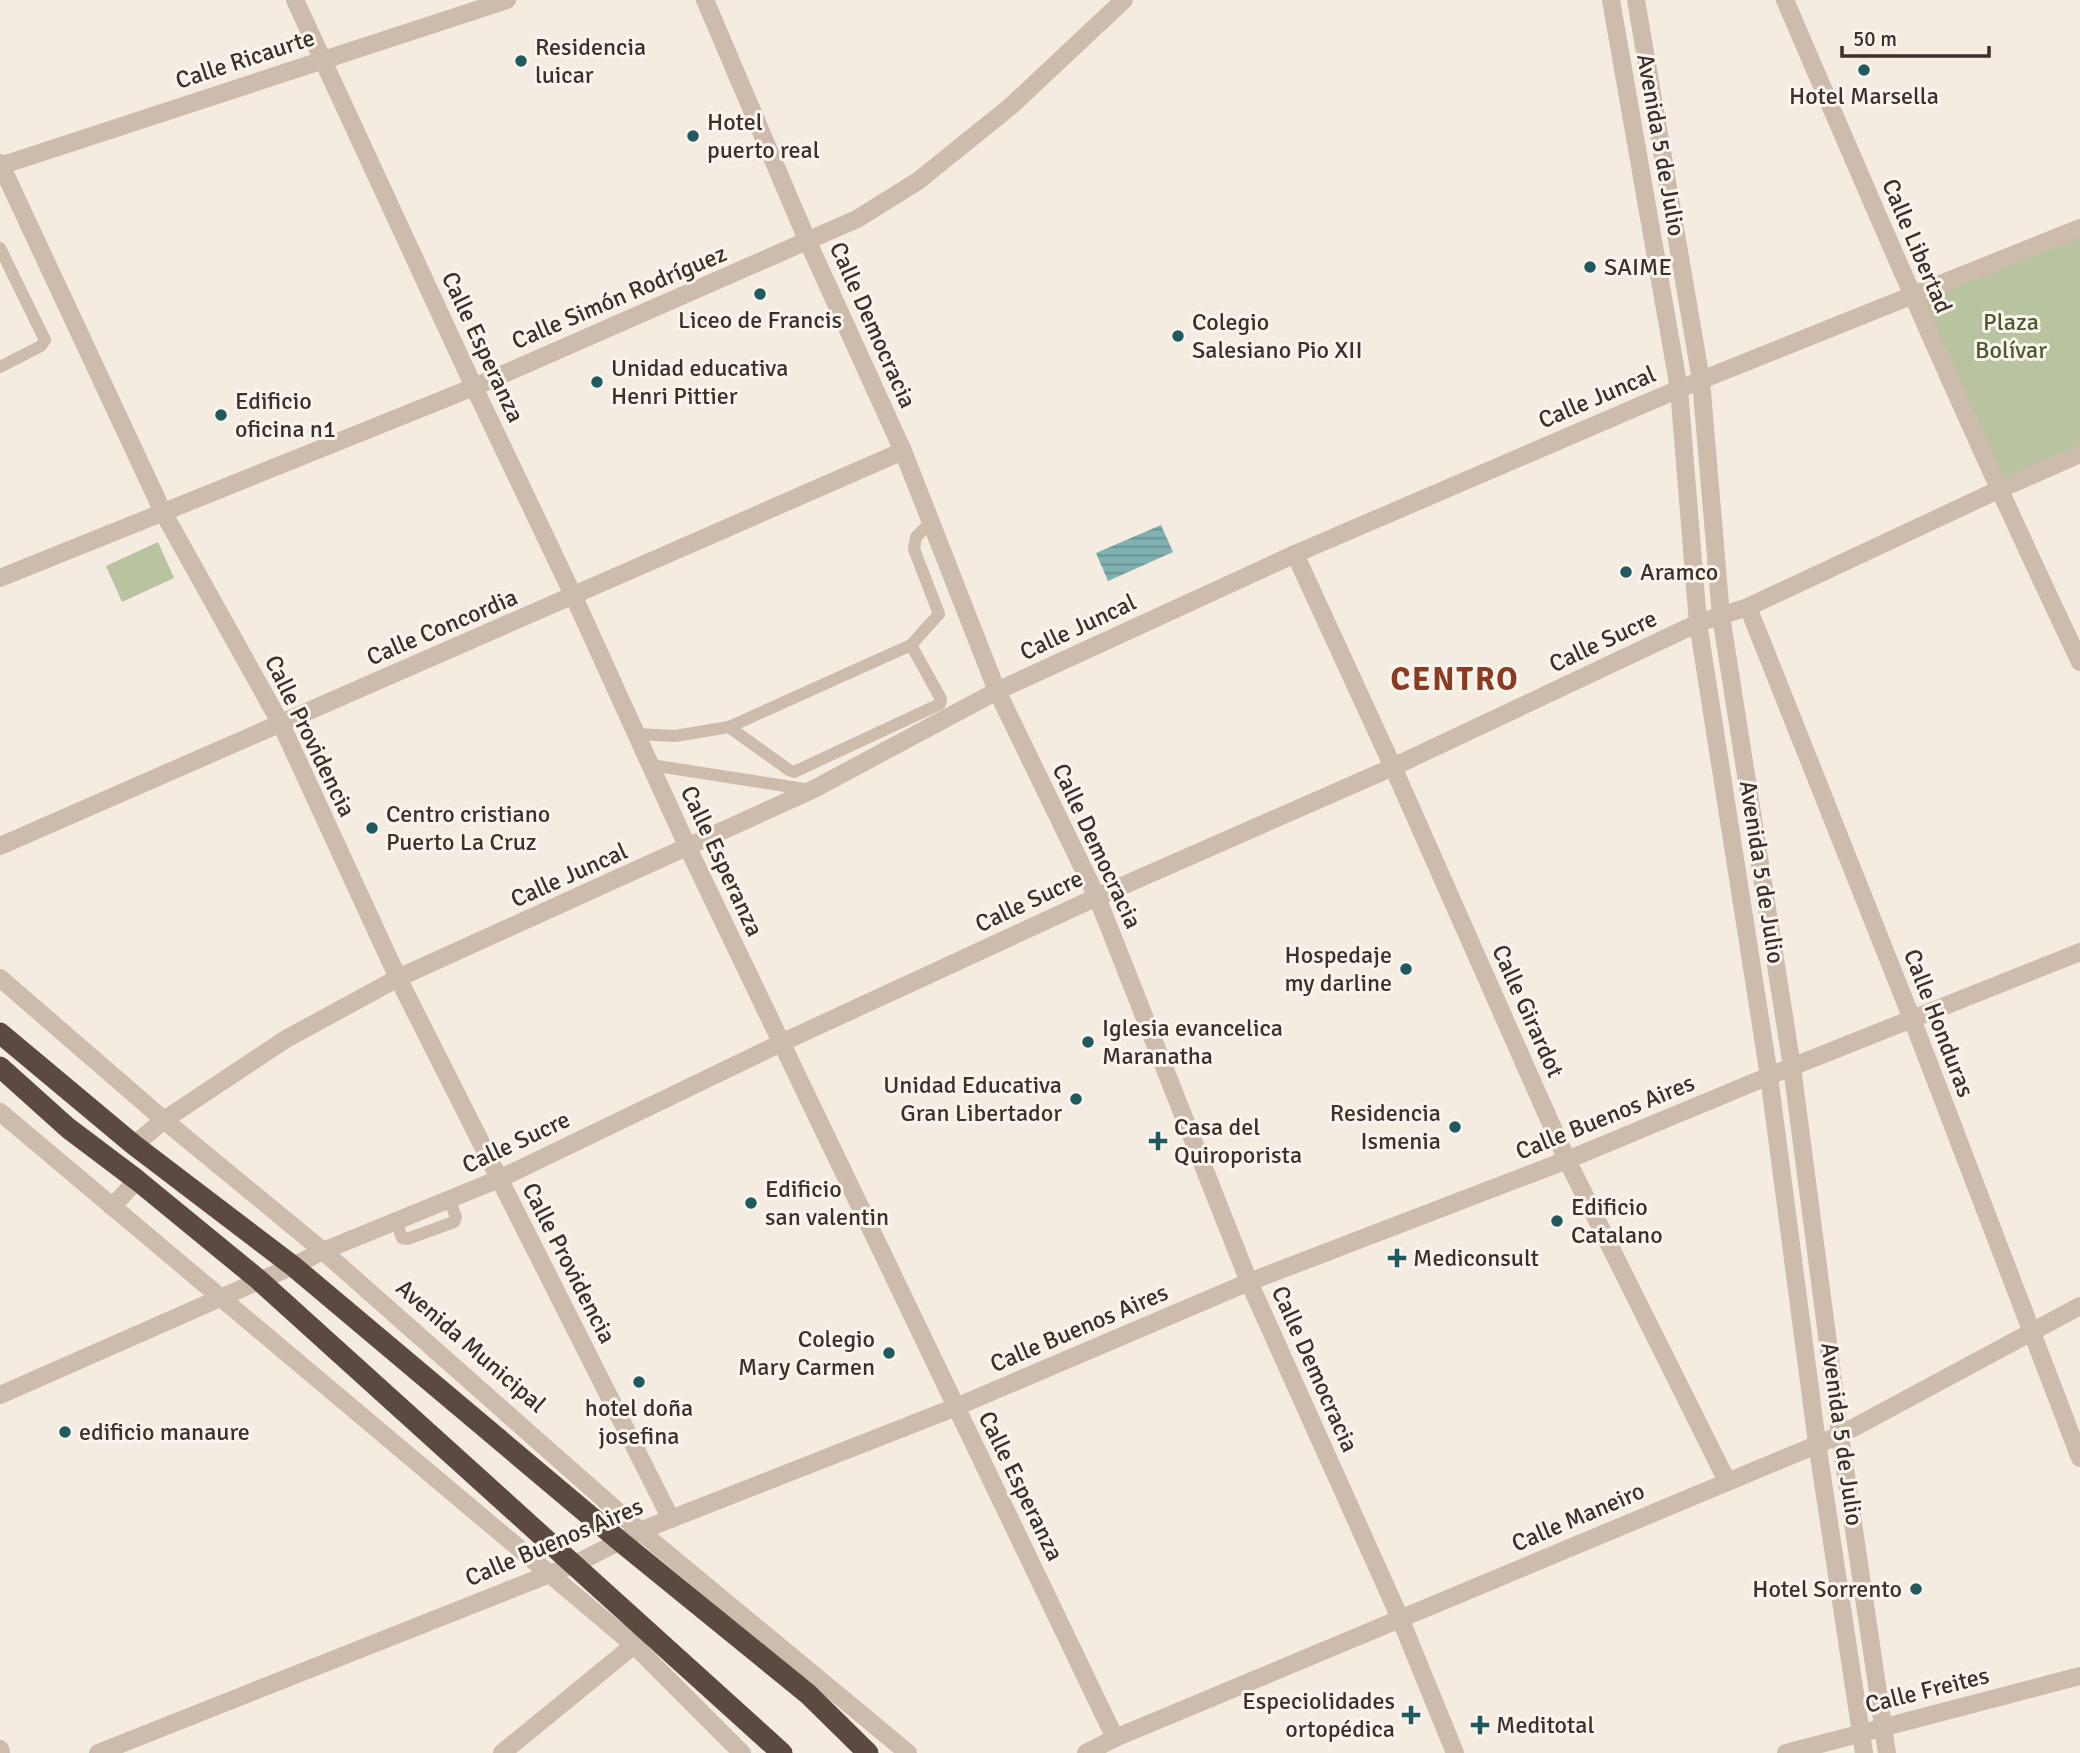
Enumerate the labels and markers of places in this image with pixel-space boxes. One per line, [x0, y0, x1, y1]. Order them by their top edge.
place label: Residencia luicar [535, 32, 646, 90]
marker: Residencia luicar [513, 53, 529, 69]
marker: Hotel Marsella [1856, 62, 1872, 78]
place label: Hotel Marsella [1789, 81, 1939, 111]
place label: Hotel puerto real [707, 107, 820, 165]
marker: Hotel puerto real [685, 128, 701, 144]
place label: SAIME [1604, 252, 1672, 282]
marker: SAIME [1582, 259, 1598, 275]
marker: Liceo de Francis [752, 286, 768, 302]
place label: Liceo de Francis [678, 305, 842, 335]
place label: Colegio Salesiano Pio XII [1192, 307, 1362, 365]
marker: Colegio Salesiano Pio XII [1170, 328, 1186, 344]
place label: Unidad educativa Henri Pittier [611, 353, 788, 411]
marker: Unidad educativa Henri Pittier [589, 374, 605, 390]
place label: Edificio oficina n1 [235, 386, 336, 444]
marker: Edificio oficina n1 [213, 407, 229, 423]
place label: Aramco [1640, 557, 1718, 587]
marker: Aramco [1618, 564, 1634, 580]
place label: Centro cristiano Puerto La Cruz [386, 799, 550, 857]
marker: Centro cristiano Puerto La Cruz [364, 820, 380, 836]
place label: Hospedaje my darline [1284, 940, 1392, 998]
marker: Hospedaje my darline [1398, 961, 1414, 977]
place label: Iglesia evancelica Maranatha [1102, 1013, 1283, 1071]
marker: Iglesia evancelica Maranatha [1080, 1034, 1096, 1050]
place label: Unidad Educativa Gran Libertador [883, 1070, 1062, 1128]
marker: Unidad Educativa Gran Libertador [1068, 1091, 1084, 1107]
place label: Residencia Ismenia [1330, 1098, 1441, 1156]
place label: Casa del Quiroporista [1174, 1112, 1302, 1170]
marker: Residencia Ismenia [1447, 1119, 1463, 1135]
marker: Casa del Quiroporista [1148, 1131, 1168, 1151]
place label: Edificio san valentin [765, 1174, 889, 1232]
place label: Edificio Catalano [1571, 1192, 1663, 1250]
marker: Edificio san valentin [743, 1195, 759, 1211]
marker: Edificio Catalano [1549, 1213, 1565, 1229]
place label: Mediconsult [1413, 1243, 1539, 1273]
marker: Mediconsult [1387, 1248, 1407, 1268]
place label: Colegio Mary Carmen [738, 1324, 875, 1382]
marker: Colegio Mary Carmen [881, 1345, 897, 1361]
marker: hotel doña josefina [631, 1374, 647, 1390]
place label: hotel doña josefina [585, 1393, 693, 1451]
place label: edificio manaure [79, 1417, 250, 1447]
marker: edificio manaure [57, 1424, 73, 1440]
place label: Hotel Sorrento [1752, 1574, 1902, 1604]
marker: Hotel Sorrento [1908, 1581, 1924, 1597]
place label: Especiolidades ortopédica [1242, 1686, 1395, 1744]
marker: Especiolidades ortopédica [1401, 1705, 1421, 1725]
place label: Meditotal [1496, 1710, 1594, 1740]
marker: Meditotal [1470, 1715, 1490, 1735]

